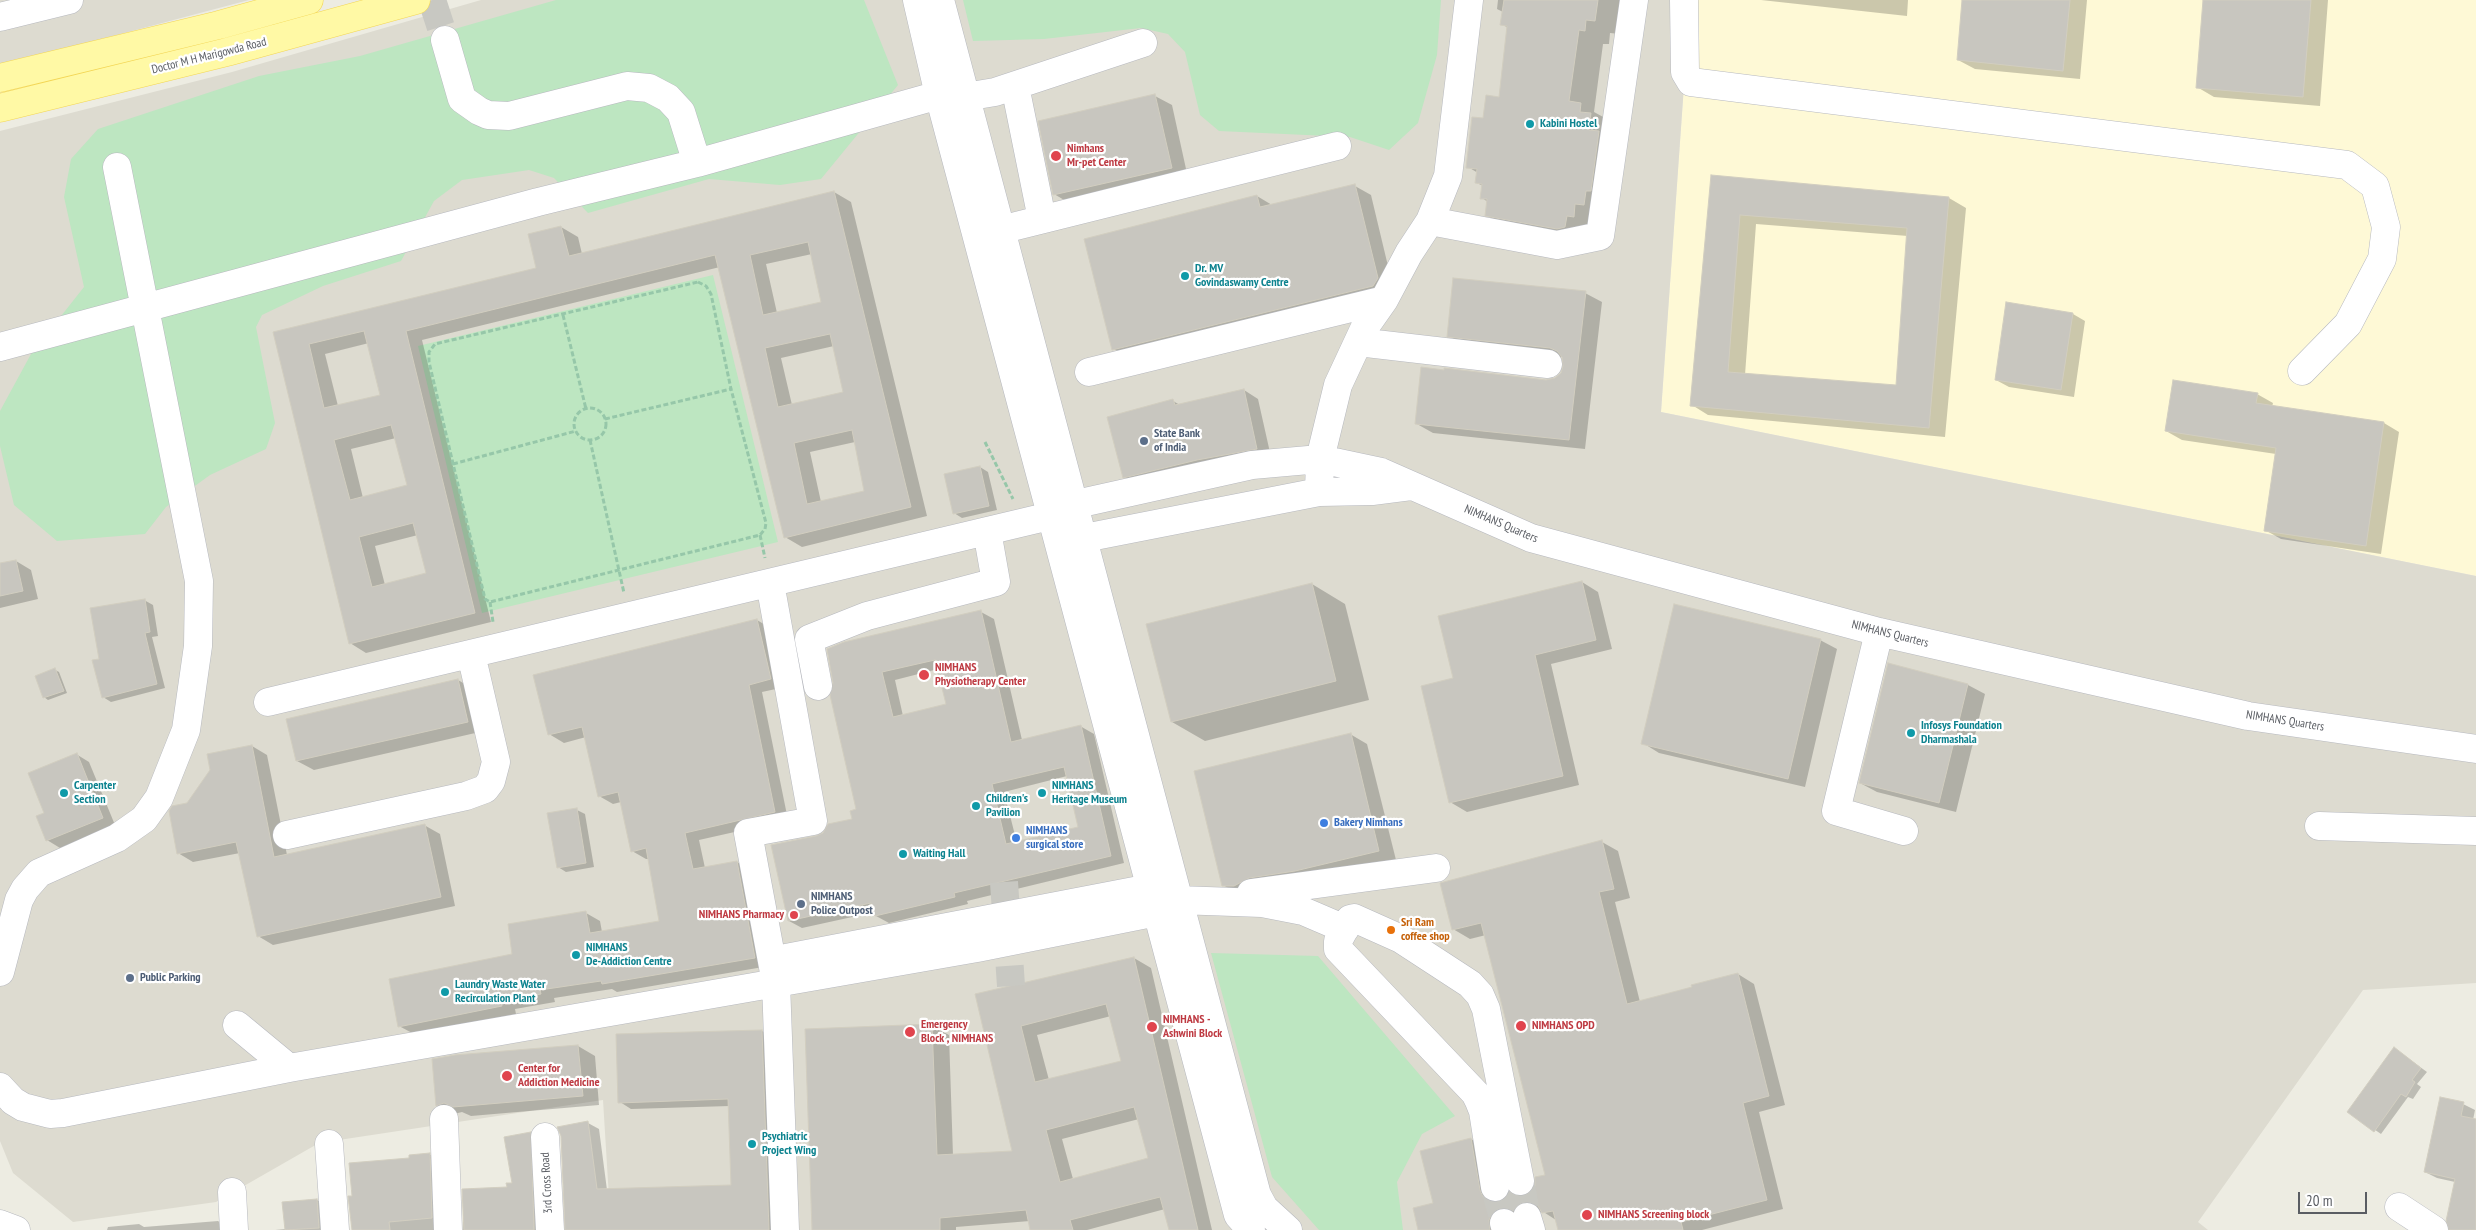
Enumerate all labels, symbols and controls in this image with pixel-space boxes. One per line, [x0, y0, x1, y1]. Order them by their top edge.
street label: Doctor M H Marigowda Road [150, 35, 268, 77]
place label: Kabini Hostel [1540, 117, 1597, 131]
marker: Kabini Hostel [1524, 118, 1536, 130]
place label: Nimhans Mr-pet Center [1067, 142, 1126, 170]
marker: Nimhans Mr-pet Center [1049, 149, 1063, 163]
place label: Dr. MV Govindaswamy Centre [1195, 262, 1289, 290]
marker: Dr. MV Govindaswamy Centre [1179, 270, 1191, 282]
place label: State Bank of India [1154, 427, 1200, 455]
marker: State Bank of India [1138, 435, 1150, 447]
street label: NIMHANS Quarters [1462, 502, 1540, 546]
street label: NIMHANS Quarters [1850, 617, 1930, 651]
place label: NIMHANS Physiotherapy Center [935, 661, 1026, 689]
marker: NIMHANS Physiotherapy Center [917, 668, 931, 682]
street label: NIMHANS Quarters [2245, 708, 2325, 734]
place label: Infosys Foundation Dharmashala [1921, 719, 2002, 747]
marker: Infosys Foundation Dharmashala [1905, 727, 1917, 739]
place label: Carpenter Section [74, 779, 116, 807]
place label: NIMHANS Heritage Museum [1052, 779, 1127, 807]
marker: Carpenter Section [58, 787, 70, 799]
marker: NIMHANS Heritage Museum [1036, 787, 1048, 799]
place label: Children's Pavilion [986, 792, 1028, 820]
marker: Children's Pavilion [970, 800, 982, 812]
place label: Bakery Nimhans [1334, 816, 1403, 830]
marker: Bakery Nimhans [1318, 817, 1330, 829]
place label: NIMHANS surgical store [1026, 824, 1083, 852]
marker: NIMHANS surgical store [1010, 832, 1022, 844]
place label: Waiting Hall [913, 847, 965, 861]
marker: Waiting Hall [897, 848, 909, 860]
place label: NIMHANS Police Outpost [811, 890, 873, 918]
marker: NIMHANS Police Outpost [795, 898, 807, 910]
place label: NIMHANS Pharmacy [699, 908, 784, 922]
marker: NIMHANS Pharmacy [788, 909, 800, 921]
place label: Sri Ram coffee shop [1401, 916, 1450, 944]
marker: Sri Ram coffee shop [1385, 924, 1397, 936]
place label: NIMHANS De-Addiction Centre [586, 941, 672, 969]
marker: NIMHANS De-Addiction Centre [570, 949, 582, 961]
place label: Public Parking [140, 971, 201, 985]
marker: Public Parking [124, 972, 136, 984]
place label: Laundry Waste Water Recirculation Plant [455, 978, 545, 1006]
marker: Laundry Waste Water Recirculation Plant [439, 986, 451, 998]
place label: NIMHANS - Ashwini Block [1163, 1013, 1222, 1041]
place label: Emergency Block , NIMHANS [921, 1018, 993, 1046]
marker: NIMHANS OPD [1514, 1019, 1528, 1033]
place label: NIMHANS OPD [1532, 1019, 1595, 1033]
marker: NIMHANS - Ashwini Block [1145, 1020, 1159, 1034]
marker: Emergency Block , NIMHANS [903, 1025, 917, 1039]
place label: Center for Addiction Medicine [518, 1062, 600, 1090]
marker: Center for Addiction Medicine [500, 1069, 514, 1083]
place label: Psychiatric Project Wing [762, 1130, 816, 1158]
marker: Psychiatric Project Wing [746, 1138, 758, 1150]
street label: 3rd Cross Road [538, 1152, 556, 1214]
scale bar [2301, 1182, 2370, 1214]
text: 20 m [2306, 1191, 2332, 1210]
marker: NIMHANS Screening block [1580, 1208, 1594, 1222]
place label: NIMHANS Screening block [1598, 1208, 1709, 1222]

